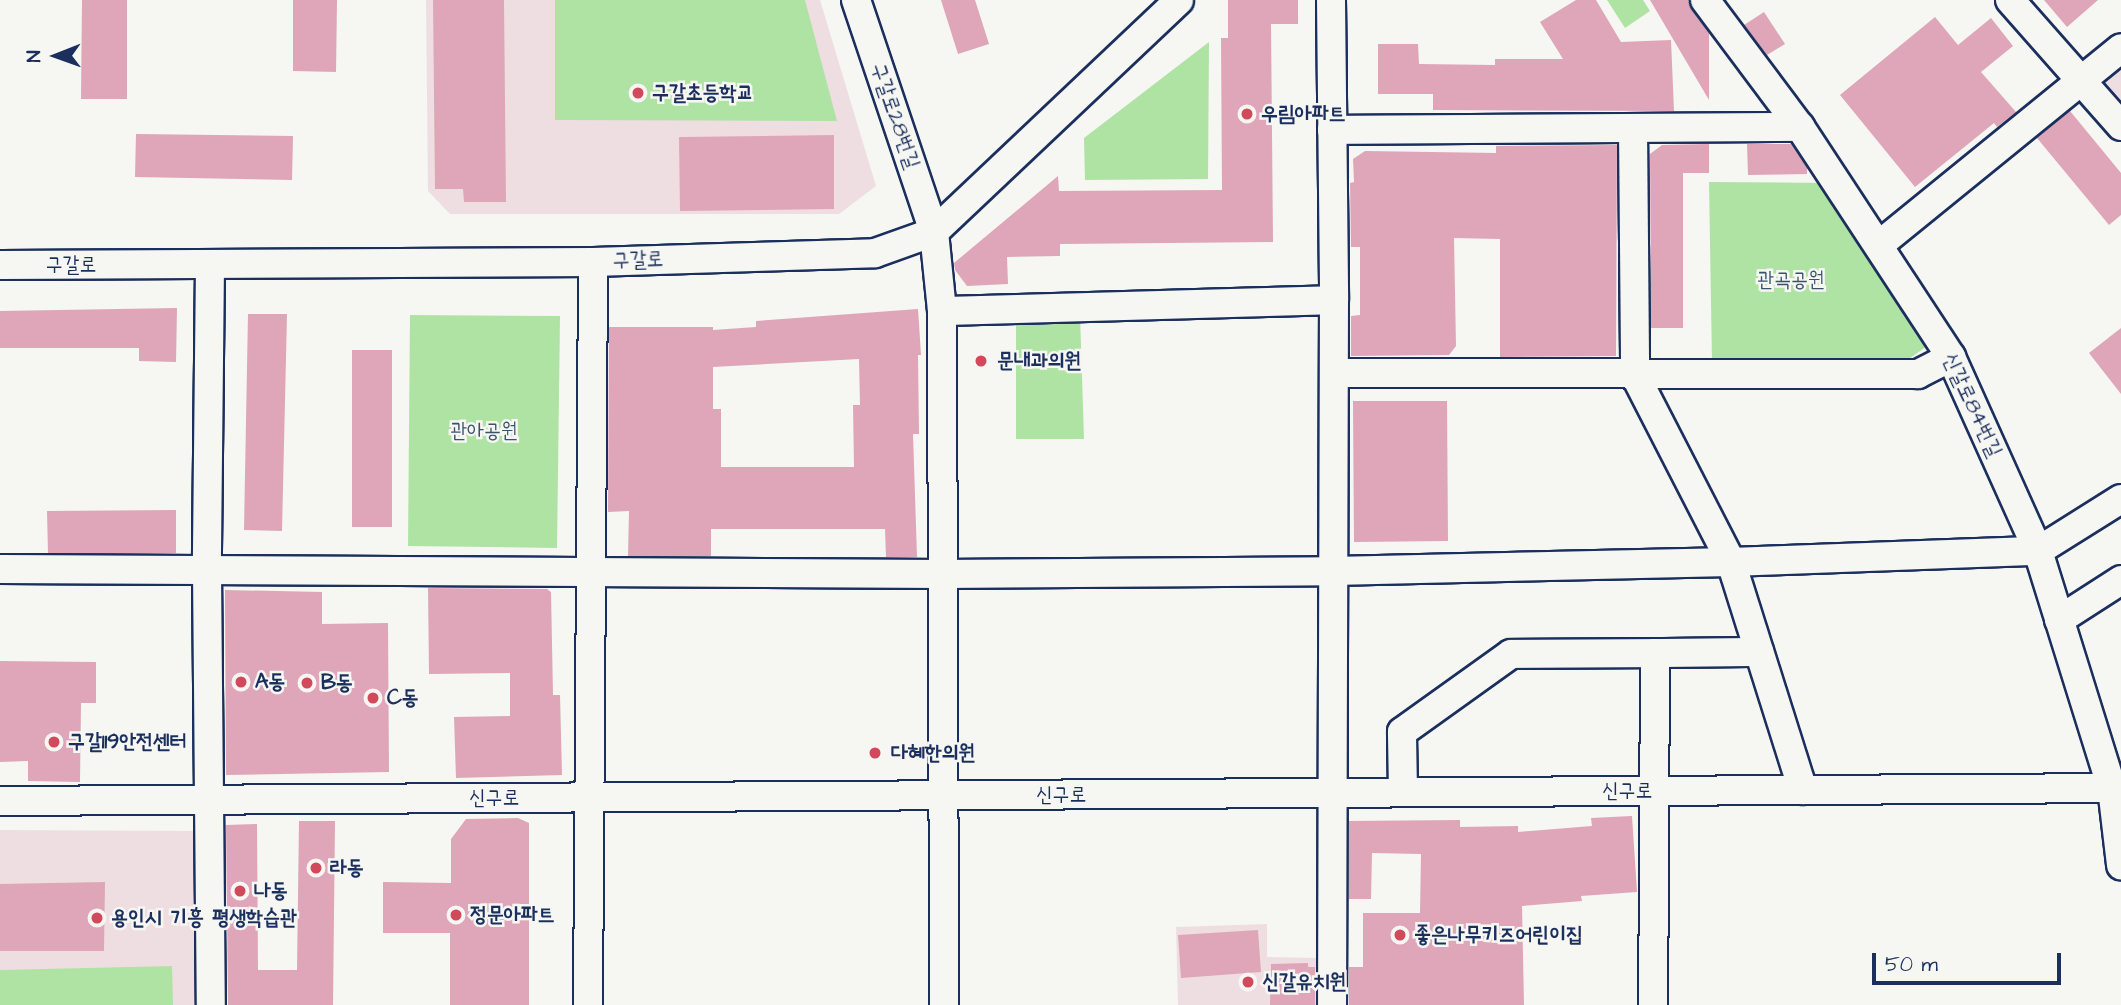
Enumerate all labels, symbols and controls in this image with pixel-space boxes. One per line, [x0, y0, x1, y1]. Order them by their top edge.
north arrow [21, 21, 91, 91]
text: N [21, 50, 48, 63]
street label: 구갈로28번길 [865, 60, 925, 172]
place label: 구갈초등학교 [652, 80, 753, 106]
marker: 구갈초등학교 [630, 85, 646, 101]
place label: 우림아파트 [1261, 101, 1345, 127]
marker: 우림아파트 [1239, 106, 1255, 122]
street label: 구갈로 [612, 247, 664, 273]
street label: 구갈로 [46, 252, 96, 278]
park label: 관곡공원 [1757, 267, 1825, 293]
place label: 문내과의원 [997, 348, 1081, 374]
street label: 신갈로84번길 [1937, 349, 2007, 461]
marker: 문내과의원 [971, 351, 991, 371]
park label: 관아공원 [450, 418, 518, 444]
place label: A동 [255, 669, 285, 695]
place label: B동 [321, 670, 353, 696]
marker: A동 [233, 674, 249, 690]
marker: B동 [299, 675, 315, 691]
place label: C동 [387, 685, 419, 711]
marker: C동 [365, 690, 381, 706]
place label: 구갈119안전센터 [68, 729, 187, 755]
marker: 구갈119안전센터 [46, 734, 62, 750]
place label: 다혜한의원 [891, 740, 975, 766]
marker: 다혜한의원 [865, 743, 885, 763]
street label: 신구로 [1602, 778, 1652, 804]
street label: 신구로 [1036, 782, 1086, 808]
street label: 신구로 [469, 785, 519, 811]
place label: 라동 [330, 855, 364, 881]
marker: 라동 [308, 860, 324, 876]
place label: 나동 [254, 878, 288, 904]
marker: 나동 [232, 883, 248, 899]
place label: 정문아파트 [470, 902, 554, 928]
place label: 용인시 기흥 평생학습관 [111, 905, 297, 931]
marker: 정문아파트 [448, 907, 464, 923]
marker: 용인시 기흥 평생학습관 [89, 910, 105, 926]
place label: 좋은나무키즈어린이집 [1414, 922, 1583, 948]
marker: 좋은나무키즈어린이집 [1392, 927, 1408, 943]
scale bar [1876, 939, 2065, 983]
text: 50 m [1885, 950, 1938, 979]
place label: 신갈유치원 [1262, 969, 1346, 995]
marker: 신갈유치원 [1240, 974, 1256, 990]

